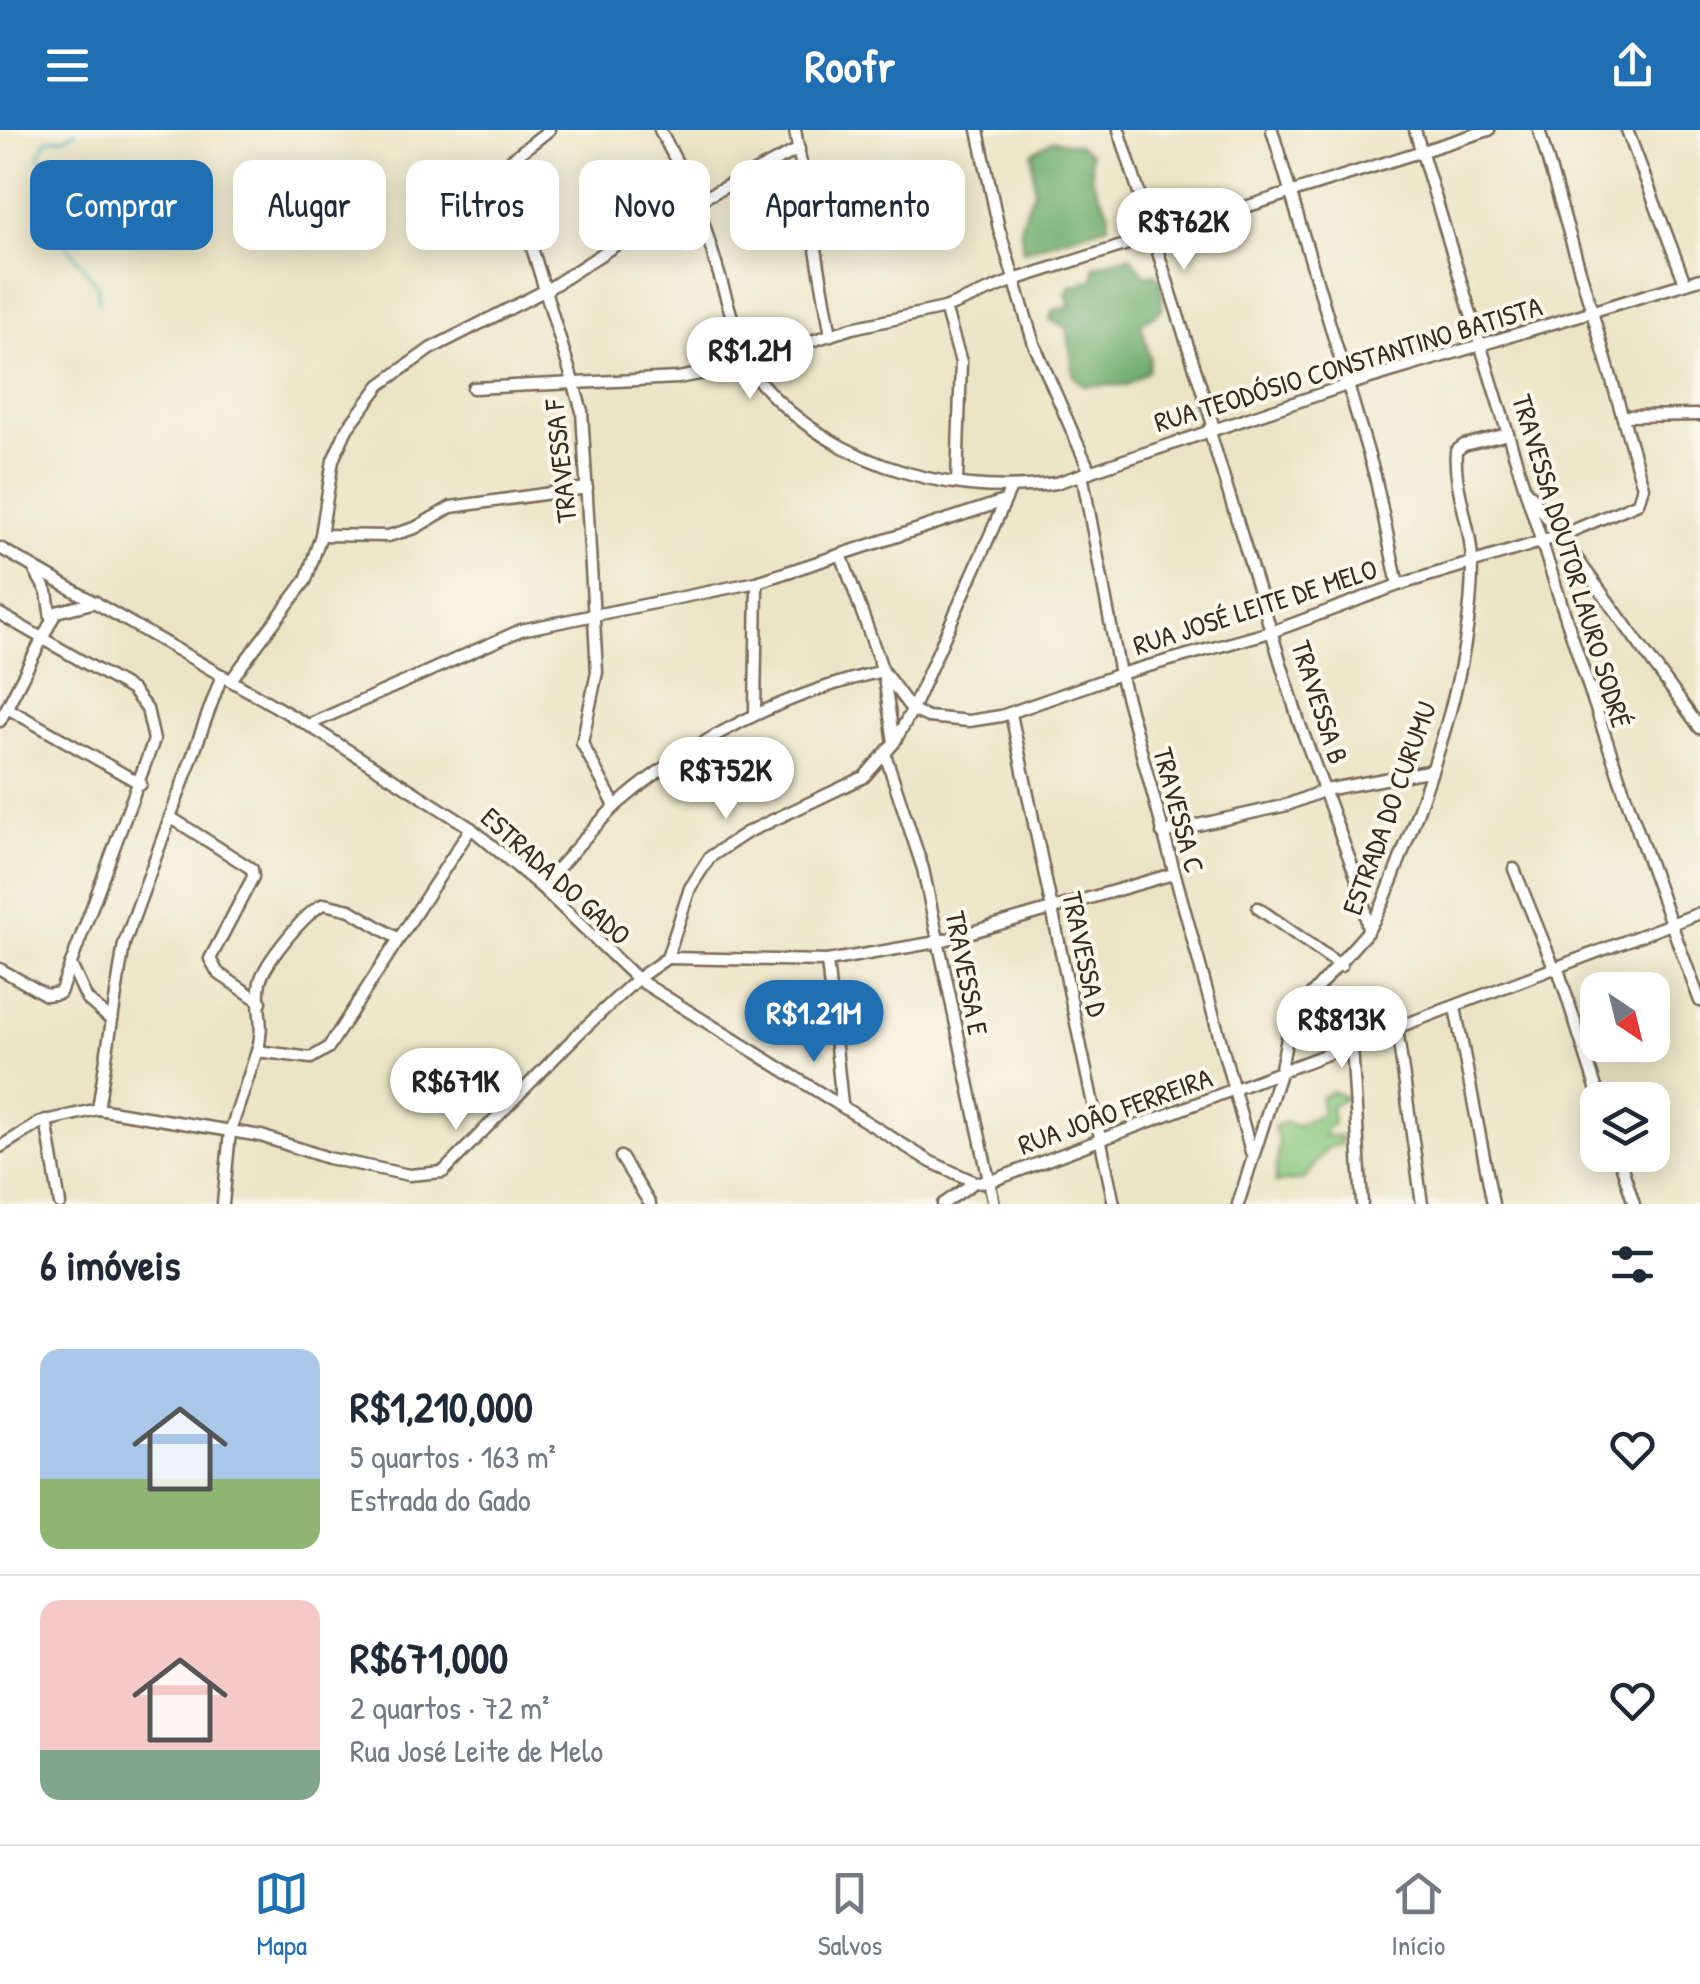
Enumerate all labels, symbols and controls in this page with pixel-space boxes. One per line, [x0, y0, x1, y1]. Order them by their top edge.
text: Roofr [805, 35, 895, 96]
icon: menu [40, 38, 95, 93]
icon: share [1605, 38, 1660, 93]
chip: Comprar [30, 160, 213, 250]
chip: Alugar [233, 160, 386, 250]
chip: Filtros [406, 160, 559, 250]
chip: Novo [579, 160, 710, 250]
chip: Apartamento [730, 160, 965, 250]
pin: R$762K [1103, 188, 1265, 273]
text: R$762K [1138, 199, 1230, 242]
street label: RUA TEODÓSIO CONSTANTINO BATISTA [1149, 287, 1547, 441]
pin: R$1.2M [669, 317, 831, 402]
text: R$1.2M [708, 328, 792, 371]
street label: TRAVESSA DOUTOR LAURO SODRÉ [1503, 390, 1641, 732]
street label: TRAVESSA F [534, 396, 585, 525]
street label: RUA JOSÉ LEITE DE MELO [1128, 550, 1382, 664]
street label: TRAVESSA B [1282, 635, 1358, 769]
street label: ESTRADA DO CURUMU [1333, 696, 1445, 920]
pin: R$752K [645, 737, 807, 822]
street label: TRAVESSA C [1144, 743, 1214, 877]
text: R$752K [680, 748, 772, 791]
street label: ESTRADA DO GADO [473, 799, 639, 953]
street label: TRAVESSA D [1053, 888, 1117, 1021]
street label: TRAVESSA E [936, 908, 998, 1038]
north arrow [1580, 972, 1670, 1062]
map controls [1580, 972, 1670, 1172]
pin: R$1.21M [722, 980, 906, 1065]
pin: R$813K [1261, 986, 1423, 1071]
text: R$1.21M [767, 991, 861, 1034]
text: R$813K [1298, 997, 1386, 1040]
pin: R$671K [375, 1048, 537, 1133]
street label: RUA JOÃO FERREIRA [1013, 1058, 1217, 1164]
text: R$671K [412, 1059, 500, 1102]
button: layers [1580, 1082, 1670, 1172]
text: 6 imóveis [40, 1236, 180, 1293]
icon: filters [1605, 1237, 1660, 1292]
text: R$1,210,000 [350, 1378, 533, 1435]
icon: home [120, 1389, 240, 1509]
icon: heart [1605, 1422, 1660, 1477]
text: 5 quartos · 163 m² [350, 1435, 556, 1478]
text: Estrada do Gado [350, 1478, 531, 1521]
text: R$671,000 [350, 1629, 508, 1686]
icon: home [120, 1640, 240, 1760]
icon: heart [1605, 1673, 1660, 1728]
text: 2 quartos · 72 m² [350, 1686, 549, 1729]
text: Rua José Leite de Melo [350, 1729, 603, 1772]
tab: Mapa [254, 1866, 309, 1964]
tab: Salvos [818, 1866, 882, 1964]
tab: Início [1391, 1866, 1446, 1964]

